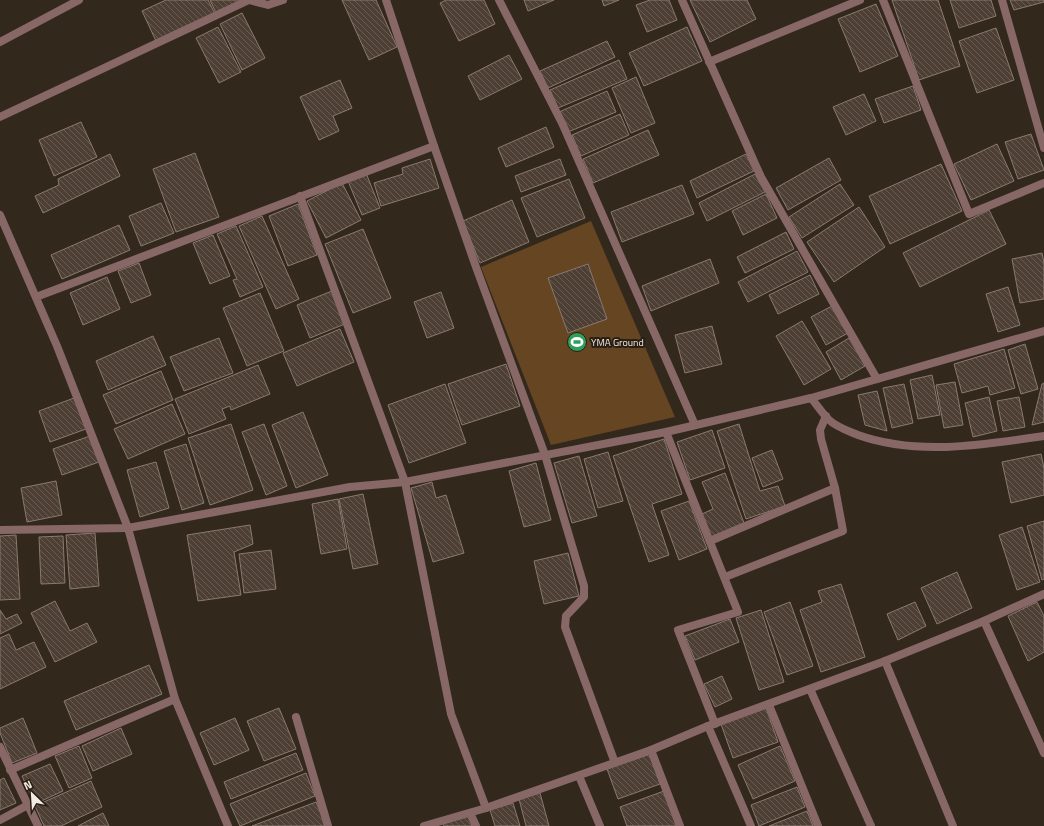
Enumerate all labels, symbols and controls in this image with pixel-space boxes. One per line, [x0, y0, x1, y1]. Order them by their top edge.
sports icon: YMA Ground [566, 331, 588, 353]
place label: YMA Ground [591, 335, 644, 350]
north arrow [12, 774, 52, 814]
text: N [21, 776, 35, 794]

